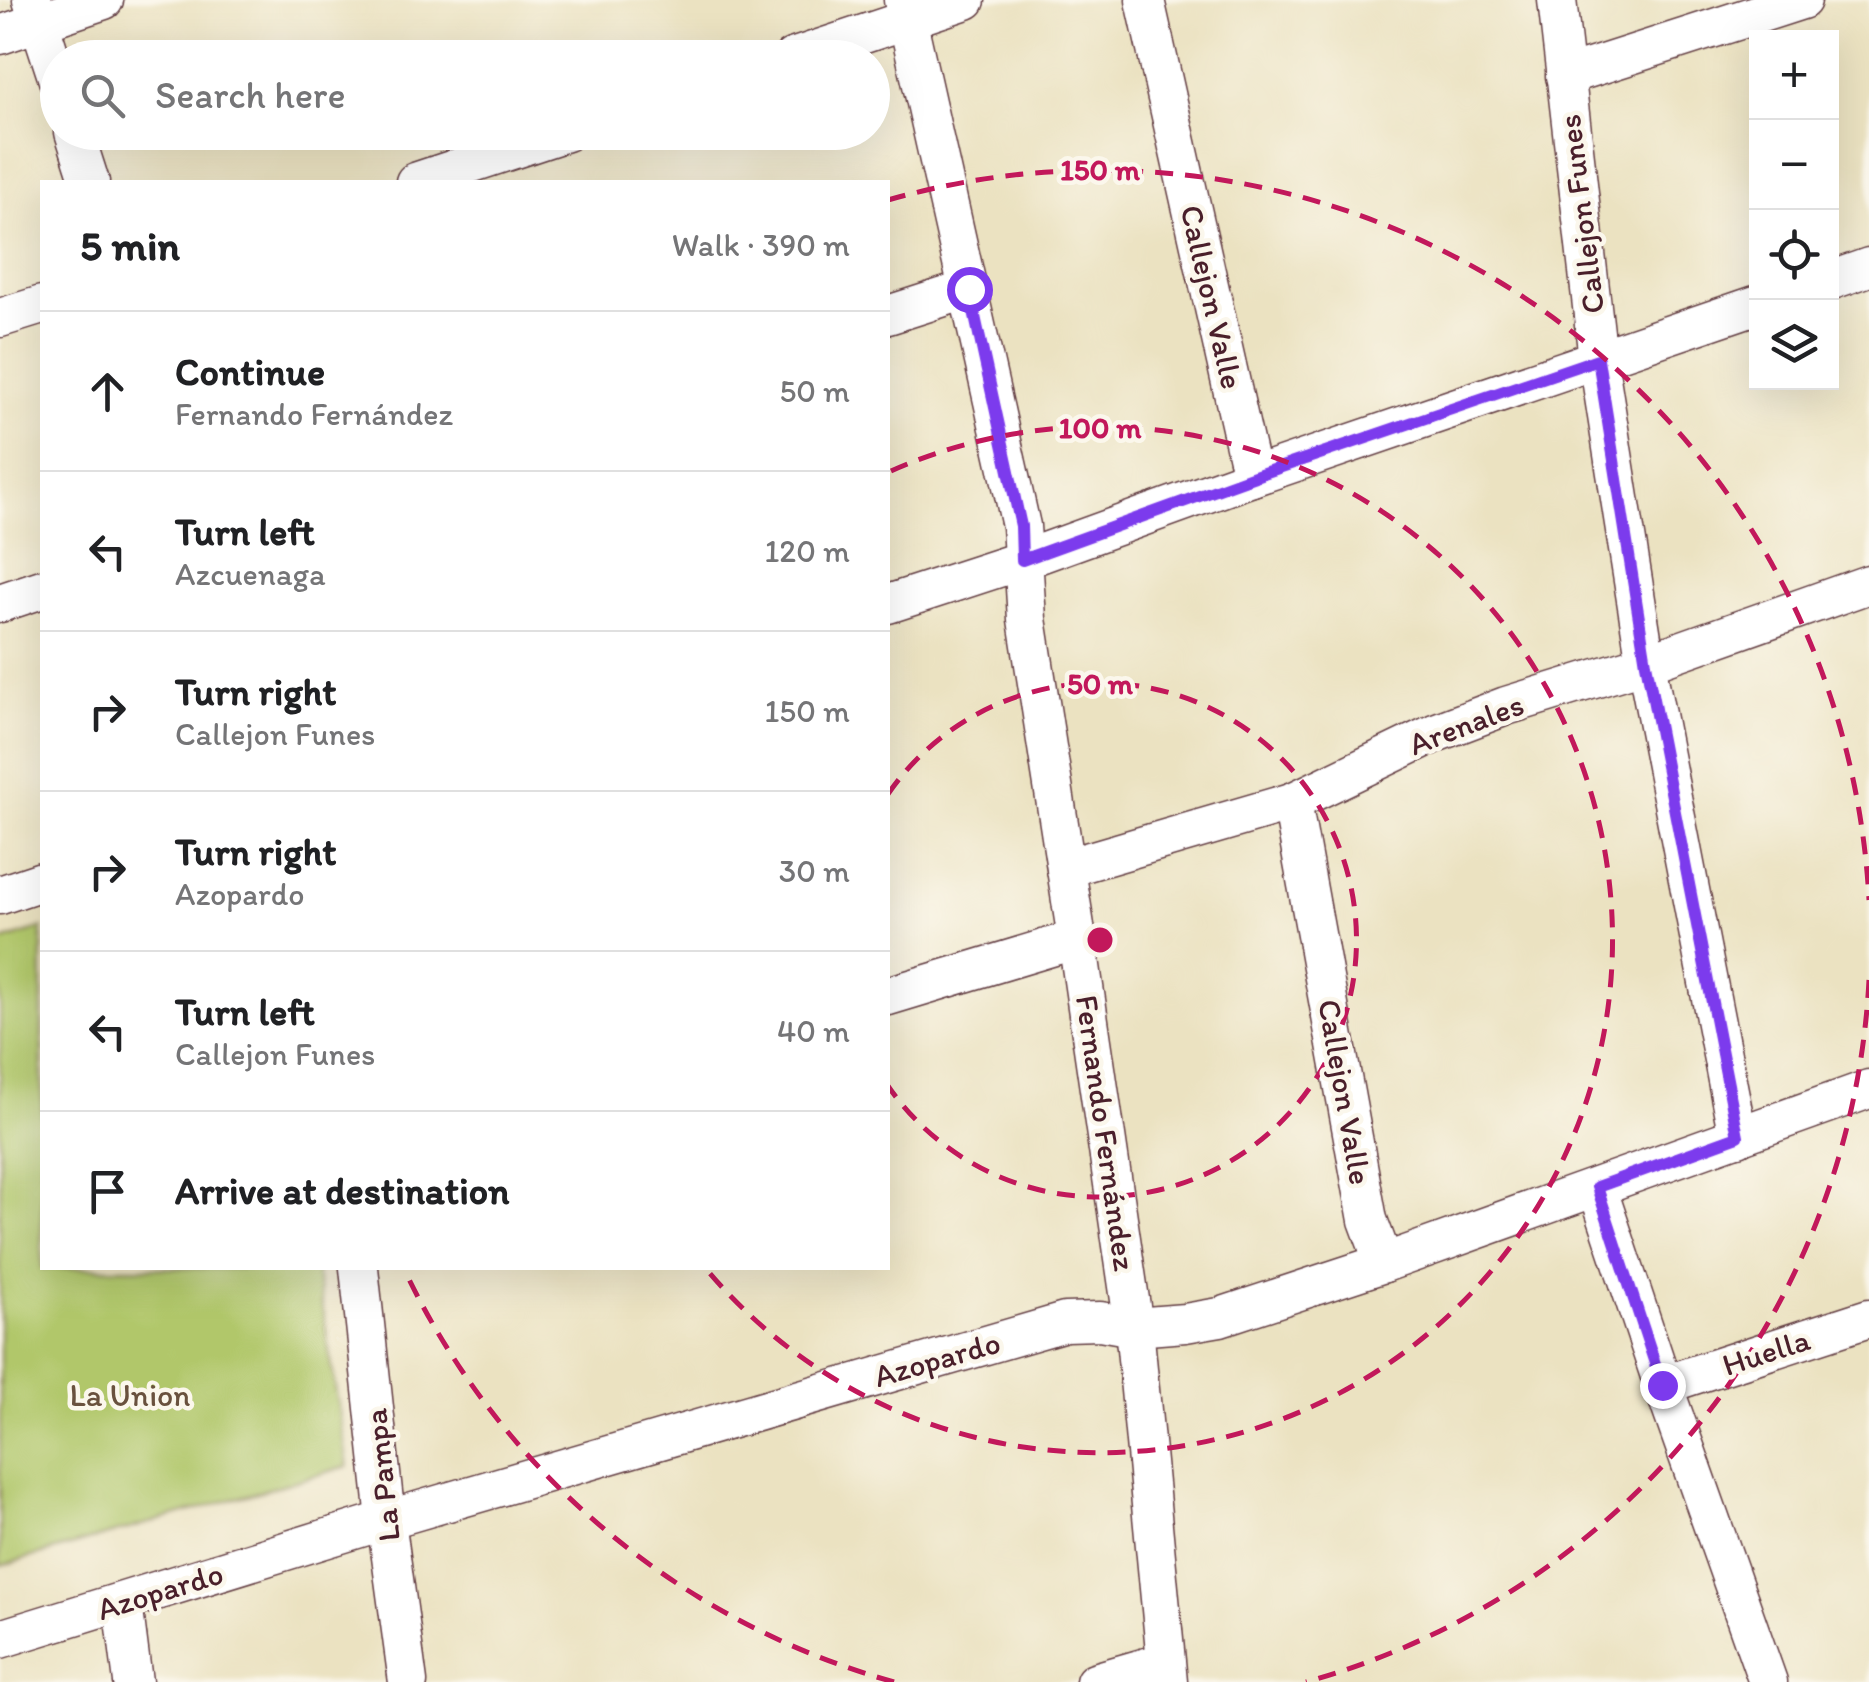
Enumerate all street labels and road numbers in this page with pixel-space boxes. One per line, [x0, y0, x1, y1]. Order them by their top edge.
street label: Callejon Funes [1550, 112, 1612, 316]
street label: Callejon Valle [1172, 201, 1252, 393]
street label: Arenales [1403, 685, 1529, 763]
street label: Fernando Fernández [1068, 993, 1144, 1274]
street label: Callejon Valle [1310, 996, 1380, 1188]
street label: Huella [1717, 1320, 1815, 1384]
street label: Azopardo [869, 1323, 1005, 1395]
street label: La Pampa [356, 1406, 408, 1543]
street label: Azopardo [92, 1554, 228, 1628]

